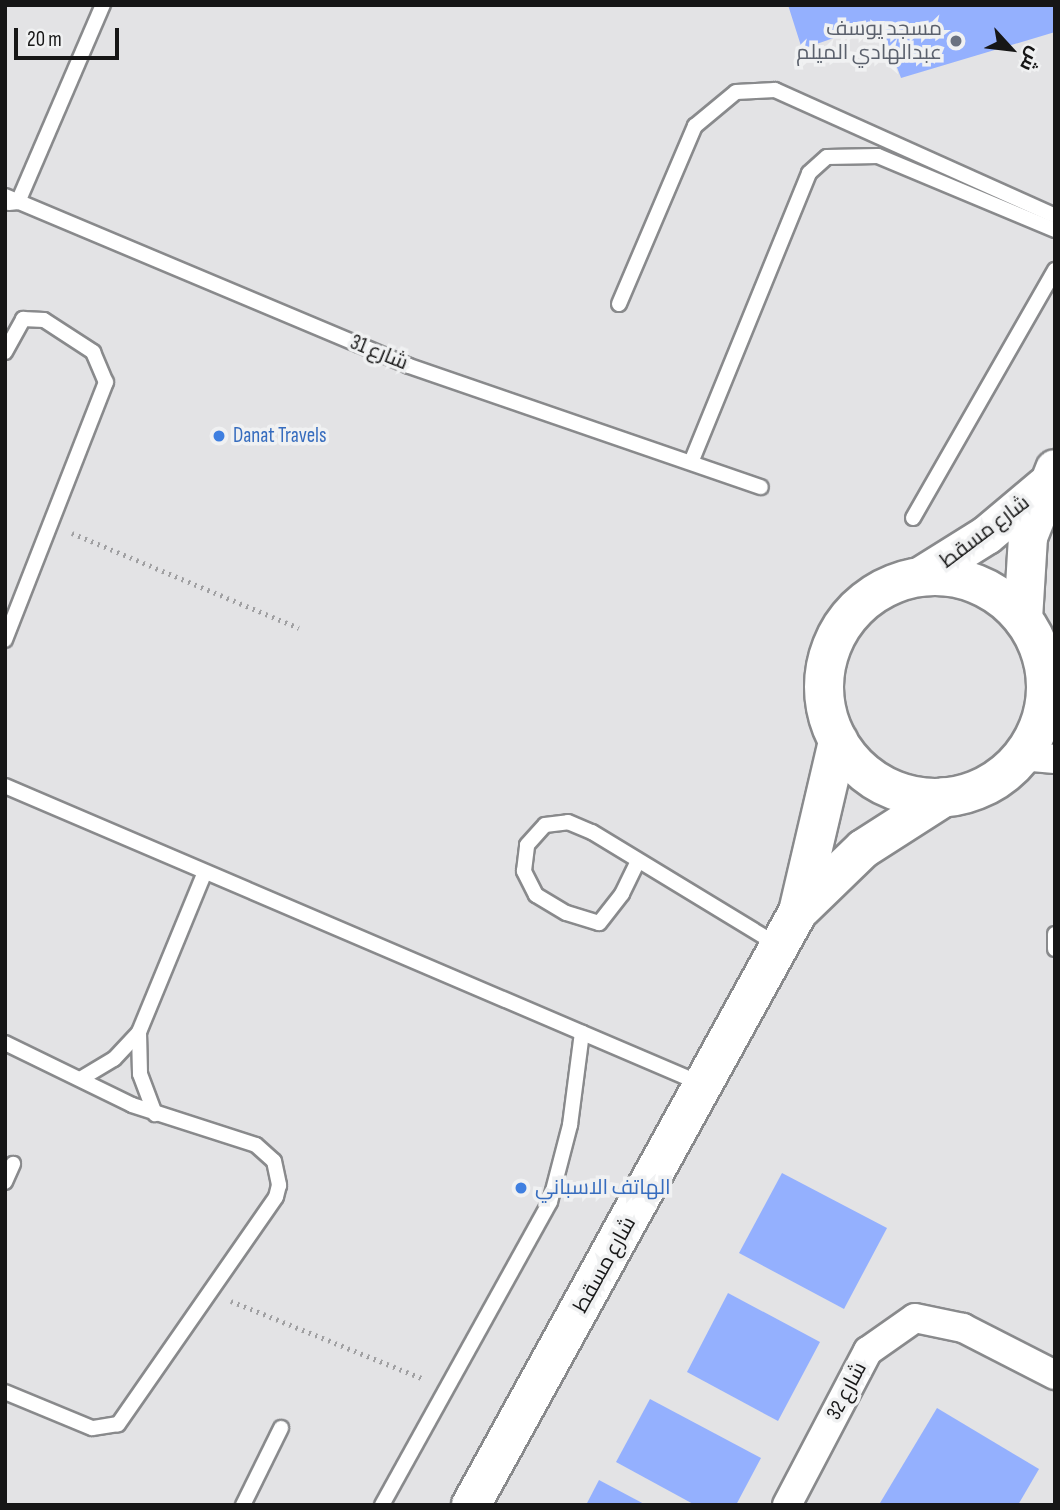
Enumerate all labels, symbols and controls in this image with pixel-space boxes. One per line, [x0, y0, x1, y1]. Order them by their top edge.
scale bar [18, 14, 122, 58]
north arrow [976, 14, 1046, 84]
place label: مسجد يوسف عبدالهادي الميلم [796, 16, 942, 66]
text: 20 m [27, 27, 62, 52]
marker: مسجد يوسف عبدالهادي الميلم [948, 33, 964, 49]
text: ش [1014, 43, 1046, 75]
street label: شارع 31 [346, 330, 412, 376]
place label: Danat Travels [233, 423, 327, 449]
marker: Danat Travels [211, 428, 227, 444]
street label: شارع مسقط [935, 490, 1035, 574]
place label: الهاتف الاسباني [535, 1175, 671, 1201]
marker: الهاتف الاسباني [513, 1180, 529, 1196]
street label: شارع مسقط [568, 1213, 642, 1317]
street label: شارع 32 [821, 1358, 873, 1424]

